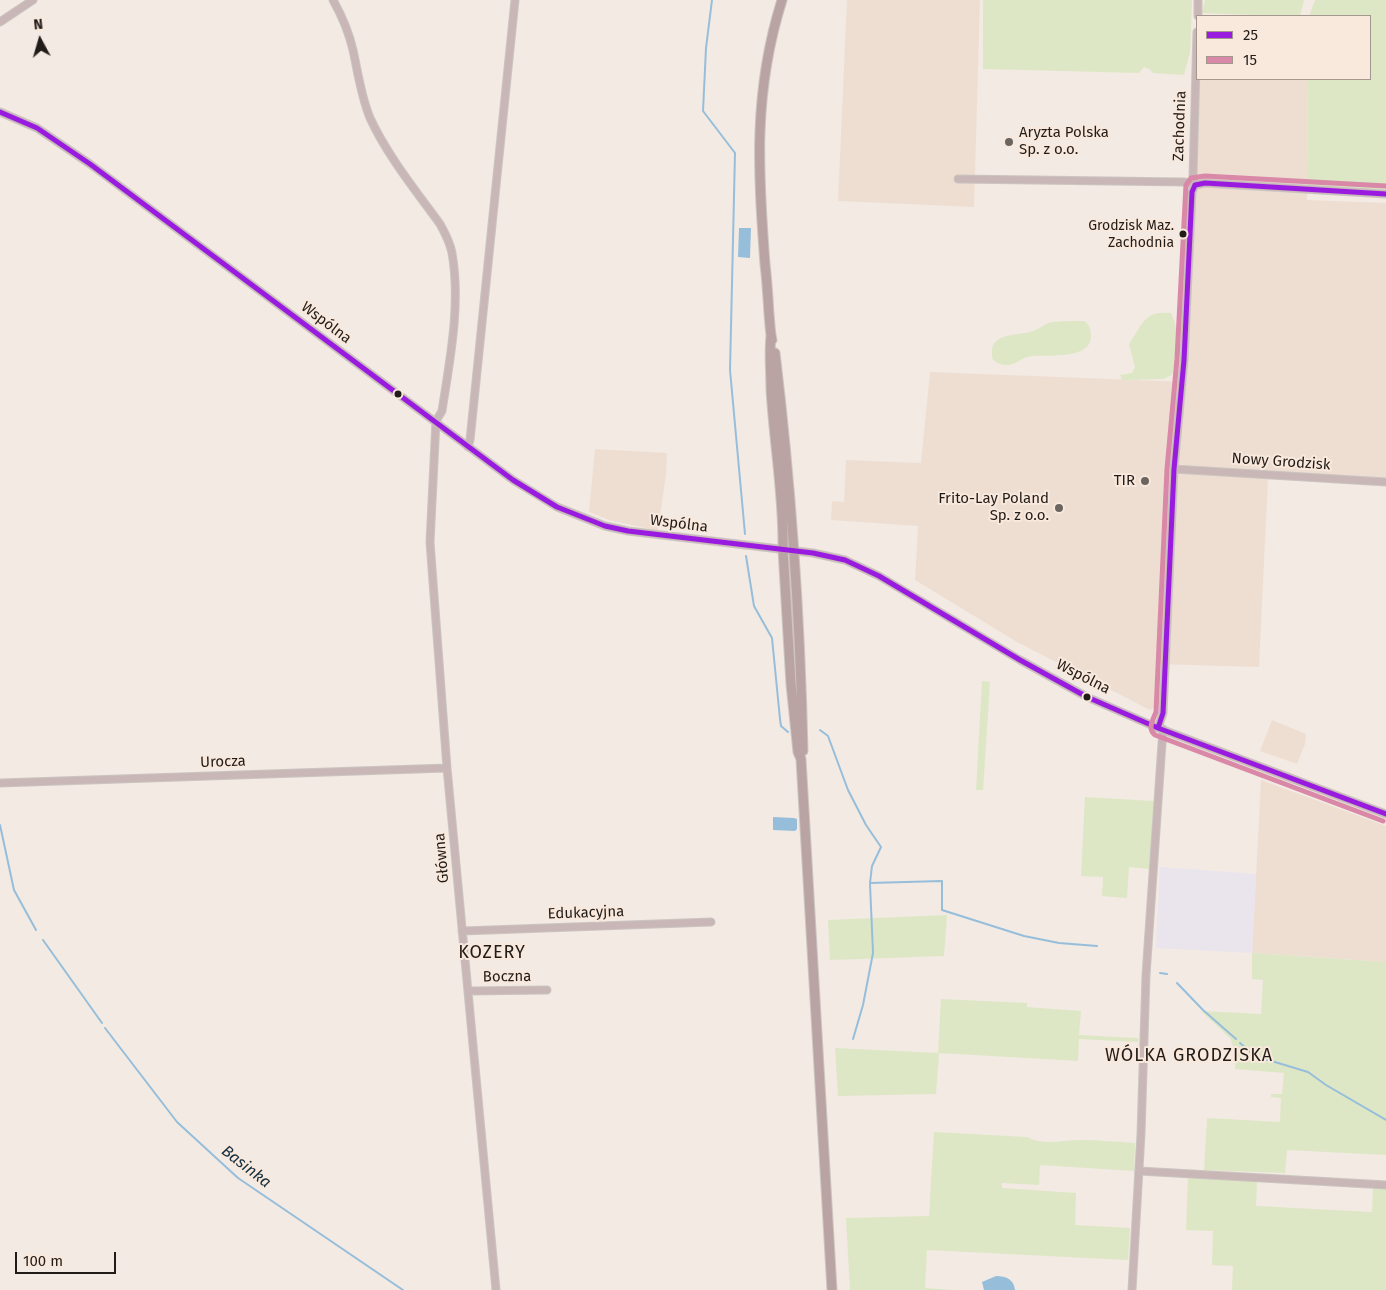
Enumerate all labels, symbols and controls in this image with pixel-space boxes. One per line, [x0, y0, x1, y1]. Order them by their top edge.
north arrow [15, 15, 65, 65]
legend [1196, 15, 1371, 80]
text: N [33, 16, 44, 34]
text: 25 [1243, 26, 1258, 44]
text: 15 [1243, 51, 1257, 69]
street label: Zachodnia [1170, 90, 1190, 162]
place label: Aryzta Polska Sp. z o.o. [1019, 124, 1109, 159]
marker: Aryzta Polska Sp. z o.o. [1003, 136, 1015, 148]
place label: Grodzisk Maz. Zachodnia [1088, 218, 1174, 250]
marker: Grodzisk Maz. Zachodnia [1178, 229, 1188, 239]
street label: Wspólna [297, 298, 355, 348]
unlabelled marker [393, 389, 403, 399]
street label: Nowy Grodzisk [1231, 450, 1331, 474]
place label: TIR [1114, 472, 1135, 490]
marker: TIR [1139, 475, 1151, 487]
place label: Frito-Lay Poland Sp. z o.o. [938, 490, 1049, 525]
marker: Frito-Lay Poland Sp. z o.o. [1053, 502, 1065, 514]
street label: Wspólna [649, 512, 709, 536]
street label: Wspólna [1053, 656, 1113, 698]
unlabelled marker [1082, 692, 1092, 702]
street label: Urocza [200, 752, 246, 772]
street label: Główna [431, 832, 453, 884]
street label: Edukacyjna [547, 903, 625, 923]
district label: KOZERY [457, 942, 527, 964]
street label: Boczna [483, 968, 531, 986]
district label: WÓLKA GRODZISKA [1103, 1045, 1275, 1067]
water label: Basinka [217, 1142, 275, 1192]
scale bar [18, 1242, 119, 1274]
text: 100 m [23, 1252, 63, 1270]

